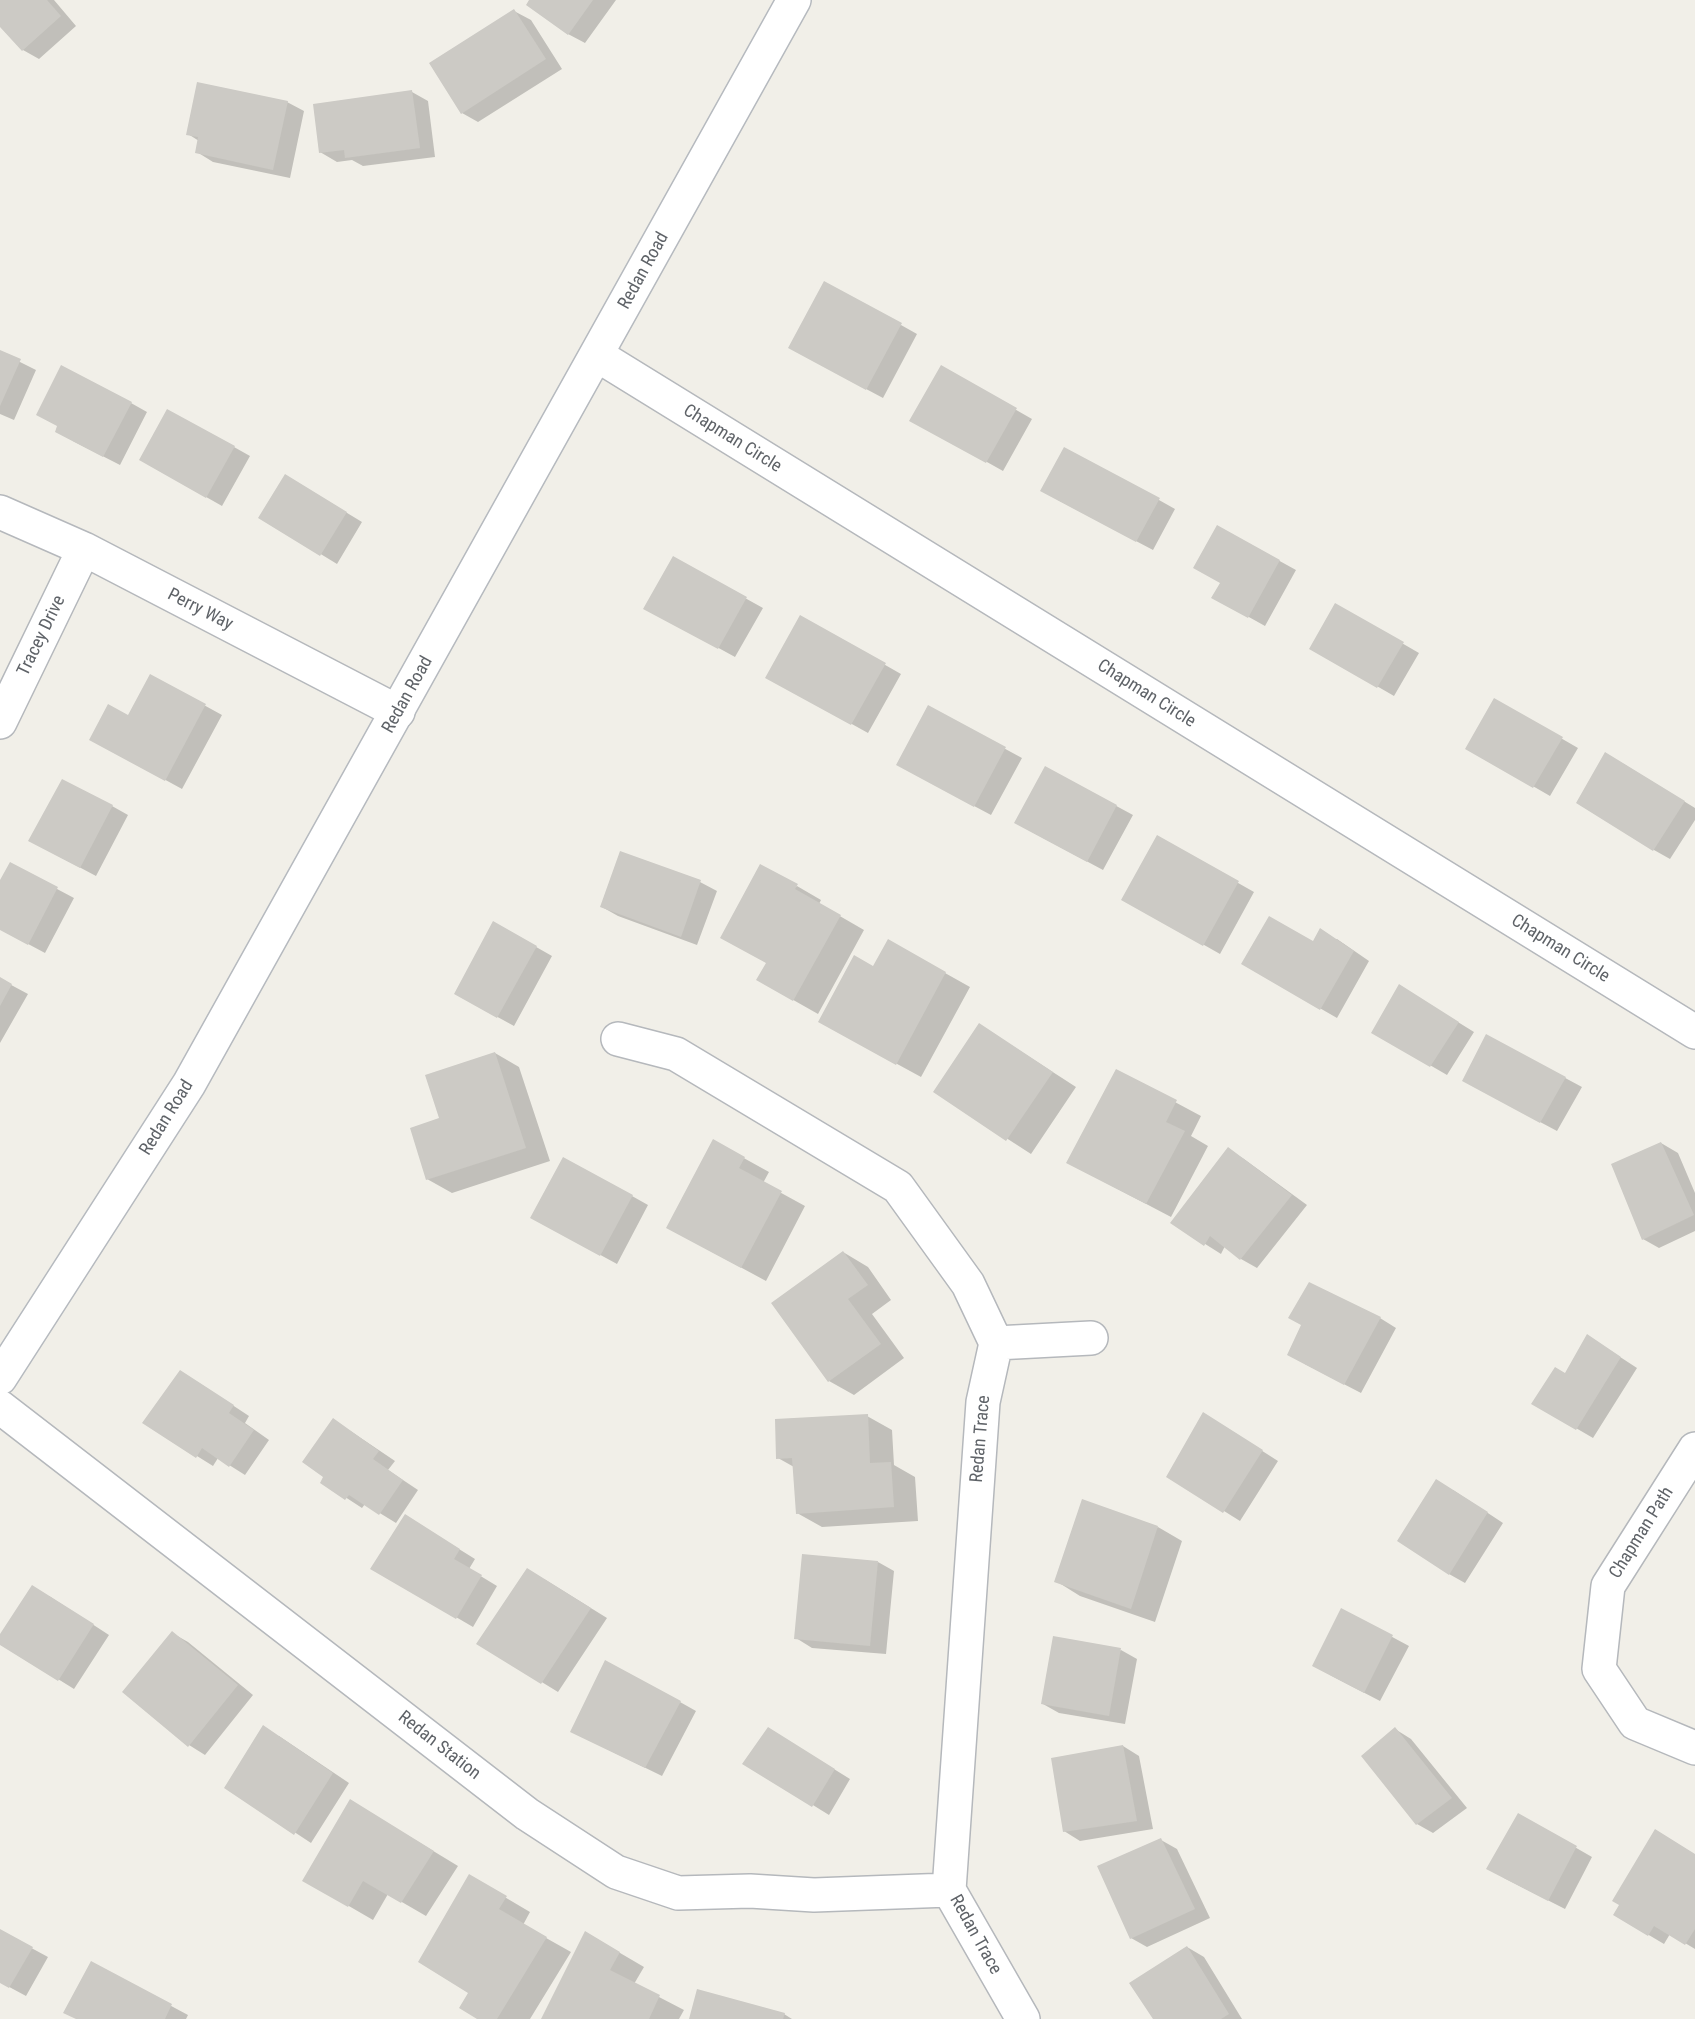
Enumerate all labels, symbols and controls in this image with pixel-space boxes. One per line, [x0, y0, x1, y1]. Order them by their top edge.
street label: Redan Road [614, 229, 674, 313]
street label: Chapman Circle [679, 400, 785, 478]
street label: Perry Way [164, 584, 236, 636]
street label: Tracey Drive [13, 592, 71, 680]
street label: Redan Road [378, 653, 438, 737]
street label: Chapman Circle [1093, 655, 1199, 733]
street label: Chapman Circle [1507, 910, 1613, 988]
street label: Redan Road [135, 1076, 199, 1160]
street label: Redan Trace [966, 1394, 996, 1484]
street label: Chapman Path [1605, 1483, 1679, 1583]
street label: Redan Station [393, 1707, 485, 1785]
street label: Redan Trace [944, 1891, 1006, 1979]

